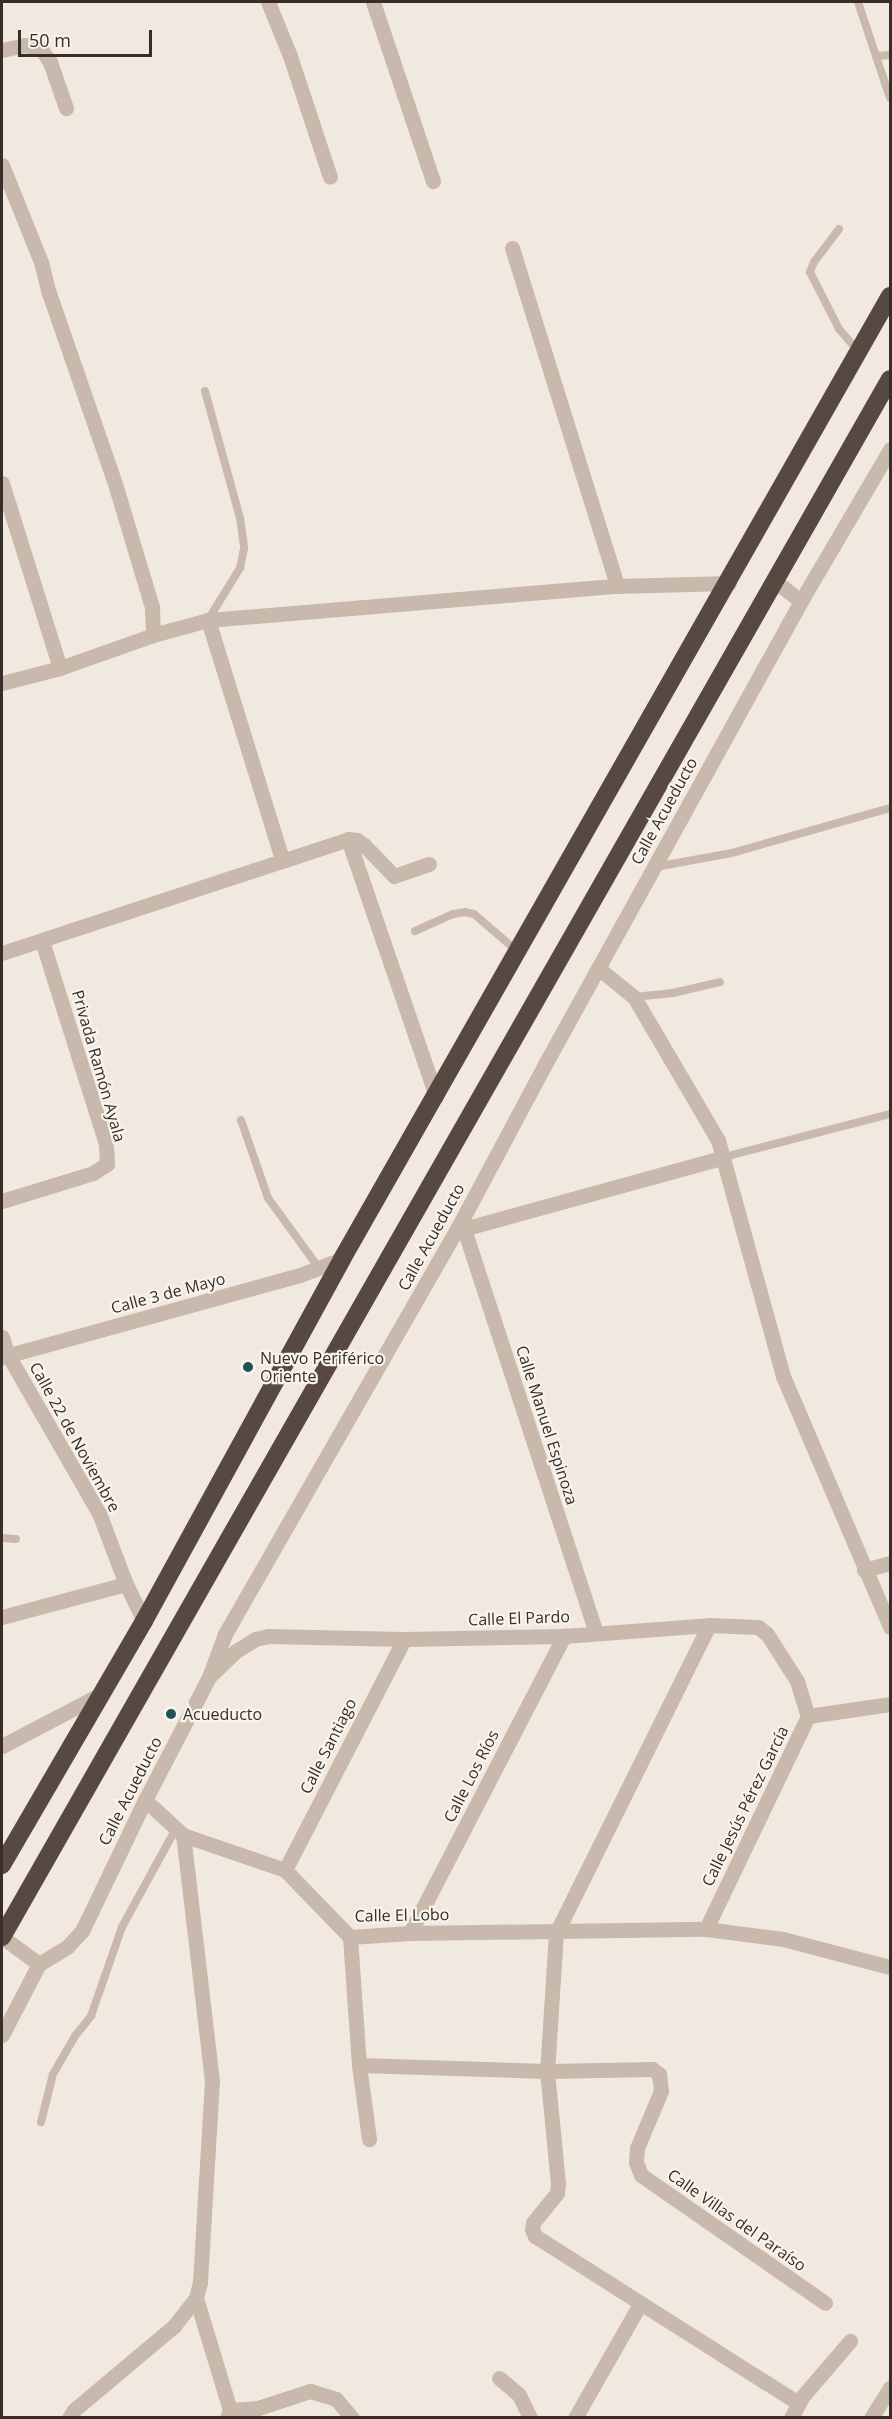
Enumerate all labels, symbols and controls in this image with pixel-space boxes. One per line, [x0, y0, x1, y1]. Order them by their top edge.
scale bar [21, 18, 154, 56]
text: 50 m [29, 28, 71, 52]
street label: Calle Acueducto [627, 754, 701, 868]
street label: Privada Ramón Ayala [68, 988, 130, 1144]
street label: Calle Acueducto [394, 1180, 468, 1294]
street label: Calle 3 de Mayo [109, 1269, 227, 1317]
street label: Calle Manuel Espinoza [512, 1343, 582, 1507]
place label: Nuevo Periférico Oriente [260, 1348, 384, 1386]
street label: Calle 22 de Noviembre [26, 1359, 124, 1515]
marker: Nuevo Periférico Oriente [241, 1360, 255, 1374]
street label: Calle El Pardo [468, 1607, 570, 1629]
street label: Calle Santiago [296, 1695, 360, 1797]
place label: Acueducto [183, 1704, 262, 1724]
marker: Acueducto [164, 1707, 178, 1721]
street label: Calle Jesús Pérez García [698, 1723, 792, 1889]
street label: Calle Los Ríos [439, 1727, 503, 1825]
street label: Calle Acueducto [94, 1733, 166, 1849]
street label: Calle El Lobo [355, 1905, 449, 1925]
street label: Calle Villas del Paraíso [664, 2165, 810, 2275]

